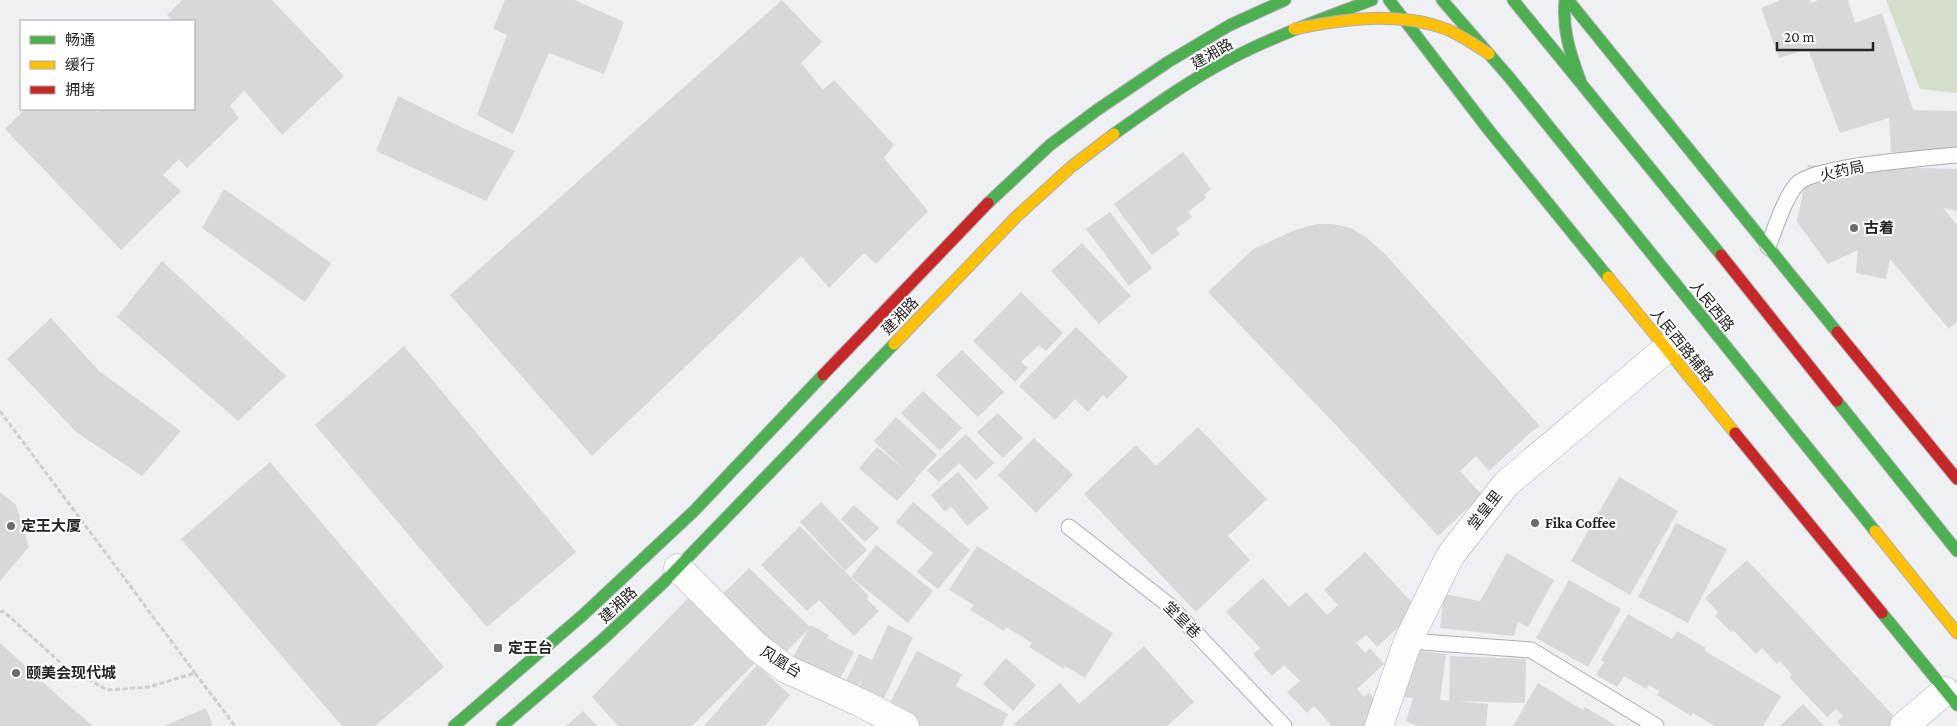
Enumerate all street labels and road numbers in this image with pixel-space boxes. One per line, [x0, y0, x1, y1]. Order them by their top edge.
street label: 建湘路 [1189, 36, 1235, 72]
street label: 火药局 [1818, 158, 1866, 184]
street label: 人民西路 [1687, 278, 1737, 334]
street label: 建湘路 [879, 294, 921, 338]
street label: 人民西路辅路 [1647, 305, 1717, 385]
street label: 堂皇里 [1465, 487, 1505, 533]
street label: 建湘路 [596, 584, 640, 626]
street label: 堂皇巷 [1160, 598, 1204, 642]
street label: 风凰台 [758, 643, 804, 681]

